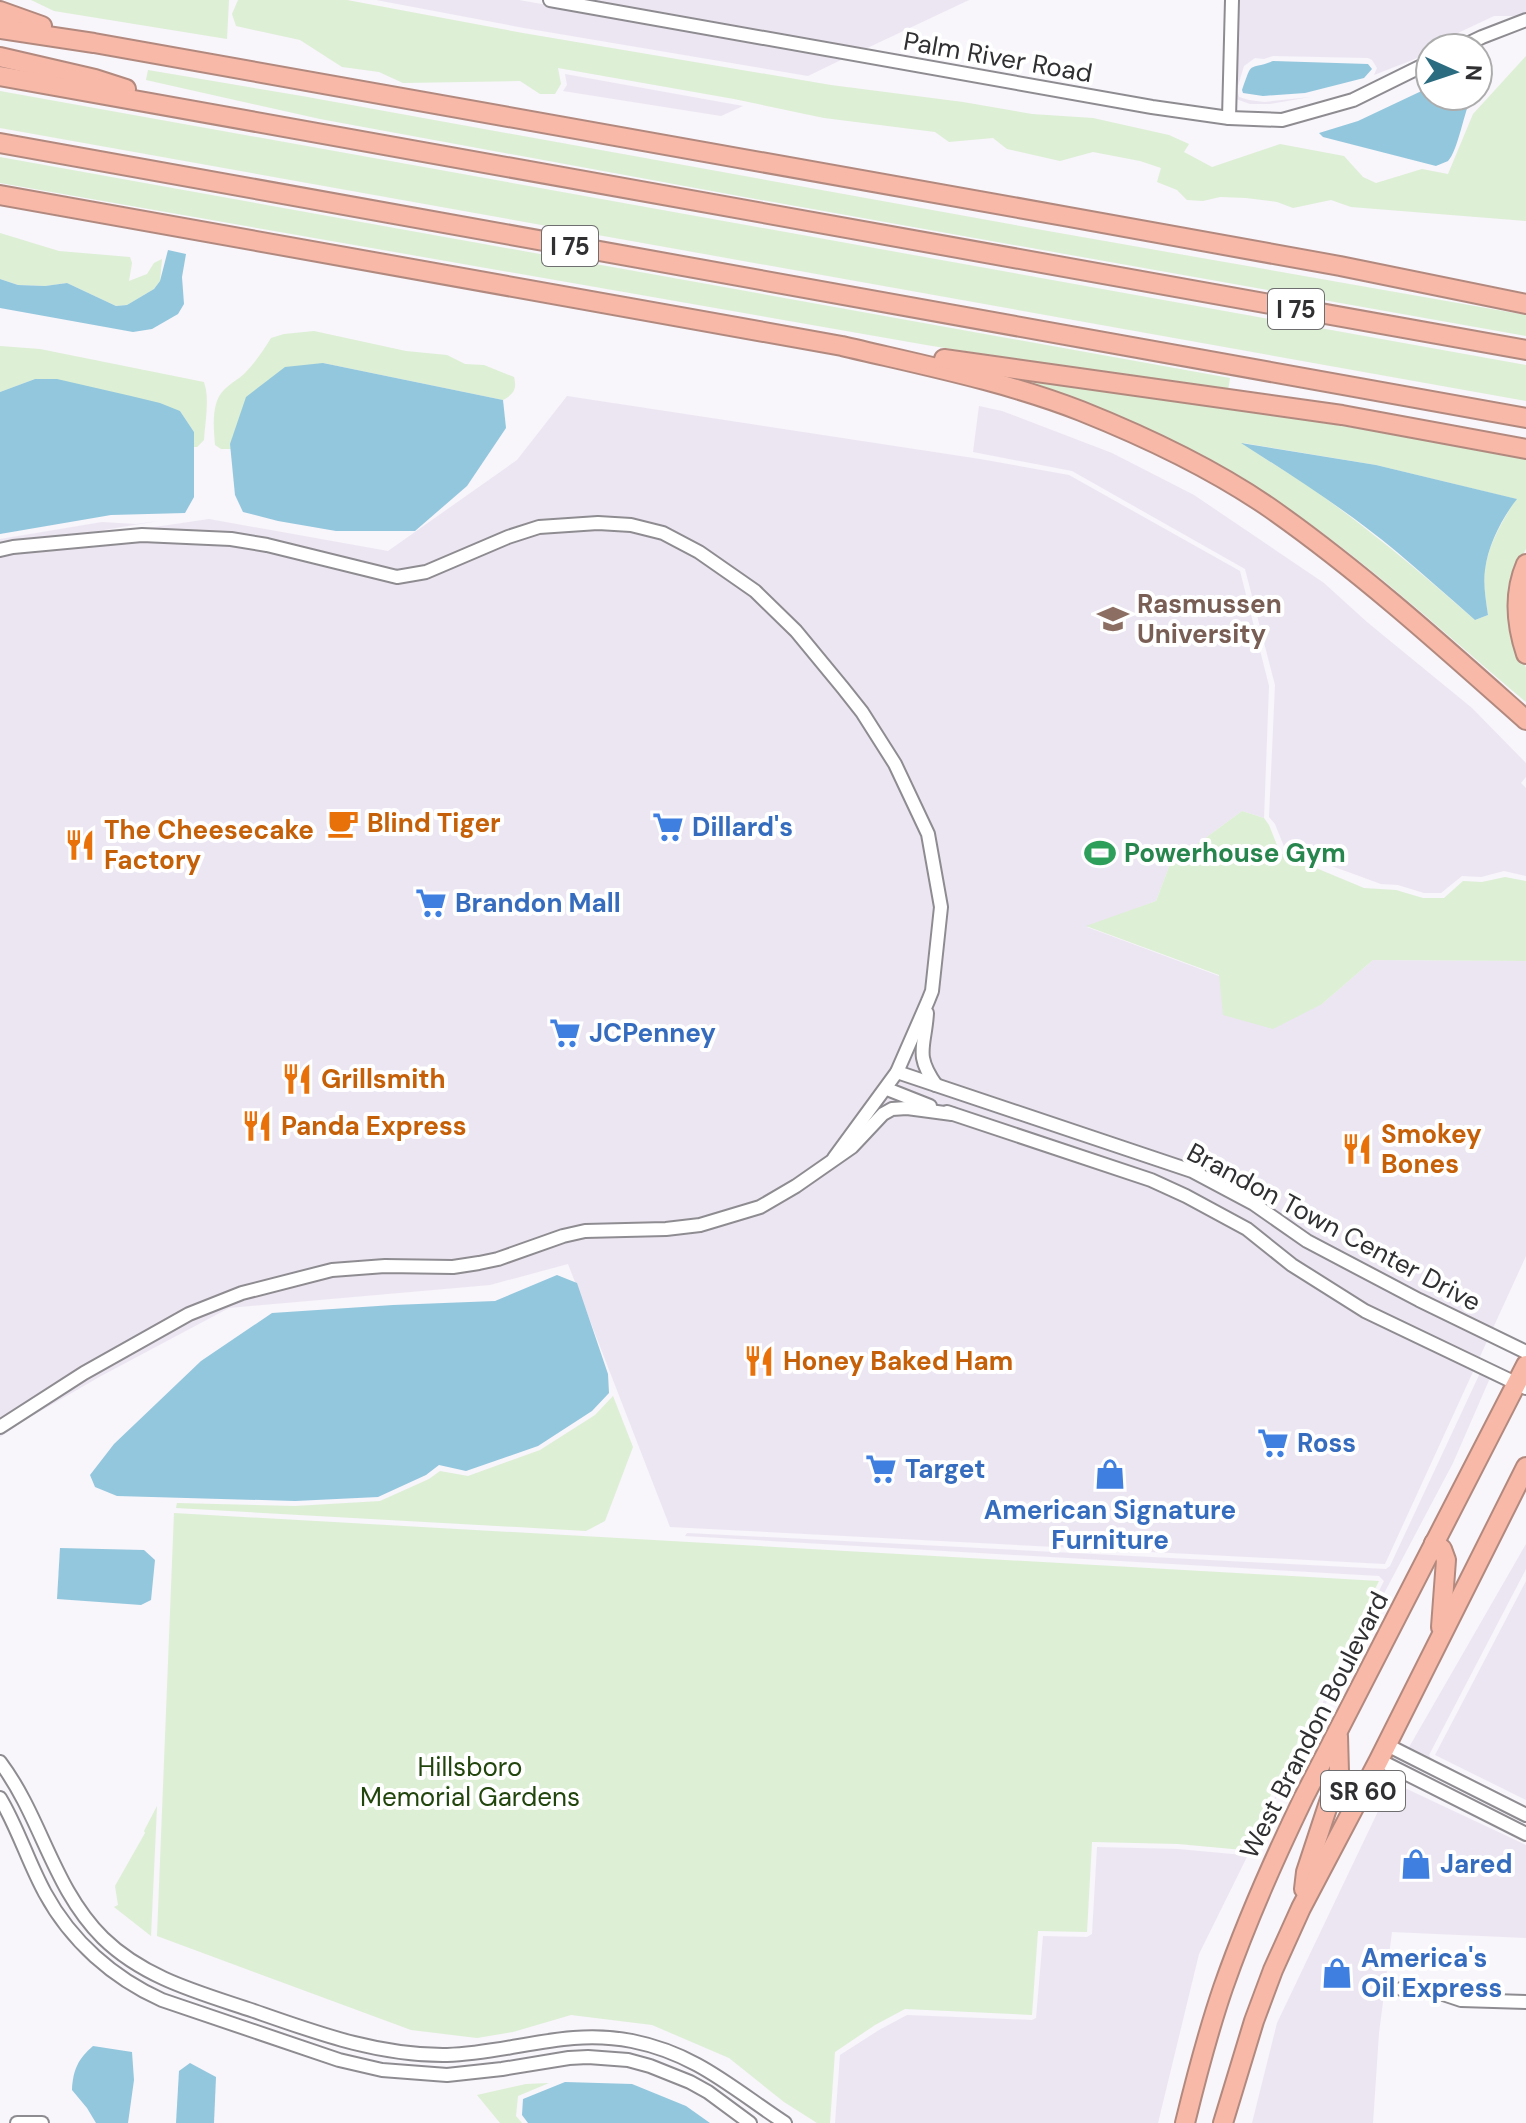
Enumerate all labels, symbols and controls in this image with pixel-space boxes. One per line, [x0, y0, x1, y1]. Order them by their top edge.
street label: Palm River Road [901, 24, 1095, 90]
north arrow [1414, 32, 1494, 112]
text: N [1459, 64, 1488, 82]
road number: I 75 [542, 226, 598, 266]
road number: I 75 [1268, 289, 1324, 329]
place label: Rasmussen University [1137, 587, 1282, 651]
school or university icon: Rasmussen University [1096, 602, 1130, 636]
cafe icon: Blind Tiger [326, 806, 360, 840]
place label: Blind Tiger [367, 806, 501, 840]
supermarket icon: Dillard's [651, 810, 685, 844]
place label: Dillard's [692, 810, 793, 844]
place label: The Cheesecake Factory [104, 813, 314, 877]
restaurant icon: The Cheesecake Factory [63, 828, 97, 862]
sports icon: Powerhouse Gym [1083, 836, 1117, 870]
place label: Powerhouse Gym [1124, 836, 1346, 870]
supermarket icon: Brandon Mall [414, 886, 448, 920]
place label: Brandon Mall [455, 886, 621, 920]
supermarket icon: JCPenney [548, 1016, 582, 1050]
place label: JCPenney [589, 1016, 716, 1050]
restaurant icon: Grillsmith [280, 1062, 314, 1096]
place label: Grillsmith [321, 1062, 446, 1096]
restaurant icon: Panda Express [240, 1109, 274, 1143]
place label: Panda Express [281, 1109, 467, 1143]
place label: Smokey Bones [1381, 1117, 1482, 1181]
restaurant icon: Smokey Bones [1340, 1132, 1374, 1166]
street label: Brandon Town Center Drive [1181, 1135, 1487, 1319]
restaurant icon: Honey Baked Ham [742, 1344, 776, 1378]
place label: Honey Baked Ham [783, 1344, 1013, 1378]
supermarket icon: Ross [1256, 1426, 1290, 1460]
place label: Ross [1297, 1426, 1356, 1460]
supermarket icon: Target [864, 1452, 898, 1486]
place label: Target [905, 1452, 986, 1486]
shop icon: American Signature Furniture [1093, 1457, 1127, 1491]
place label: American Signature Furniture [984, 1493, 1236, 1557]
street label: West Brandon Boulevard [1232, 1586, 1396, 1864]
park label: Hillsboro Memorial Gardens [360, 1750, 580, 1814]
road number: SR 60 [1321, 1771, 1405, 1811]
shop icon: Jared [1399, 1847, 1433, 1881]
place label: Jared [1440, 1847, 1512, 1881]
place label: America's Oil Express [1361, 1941, 1502, 2005]
shop icon: America's Oil Express [1320, 1956, 1354, 1990]

